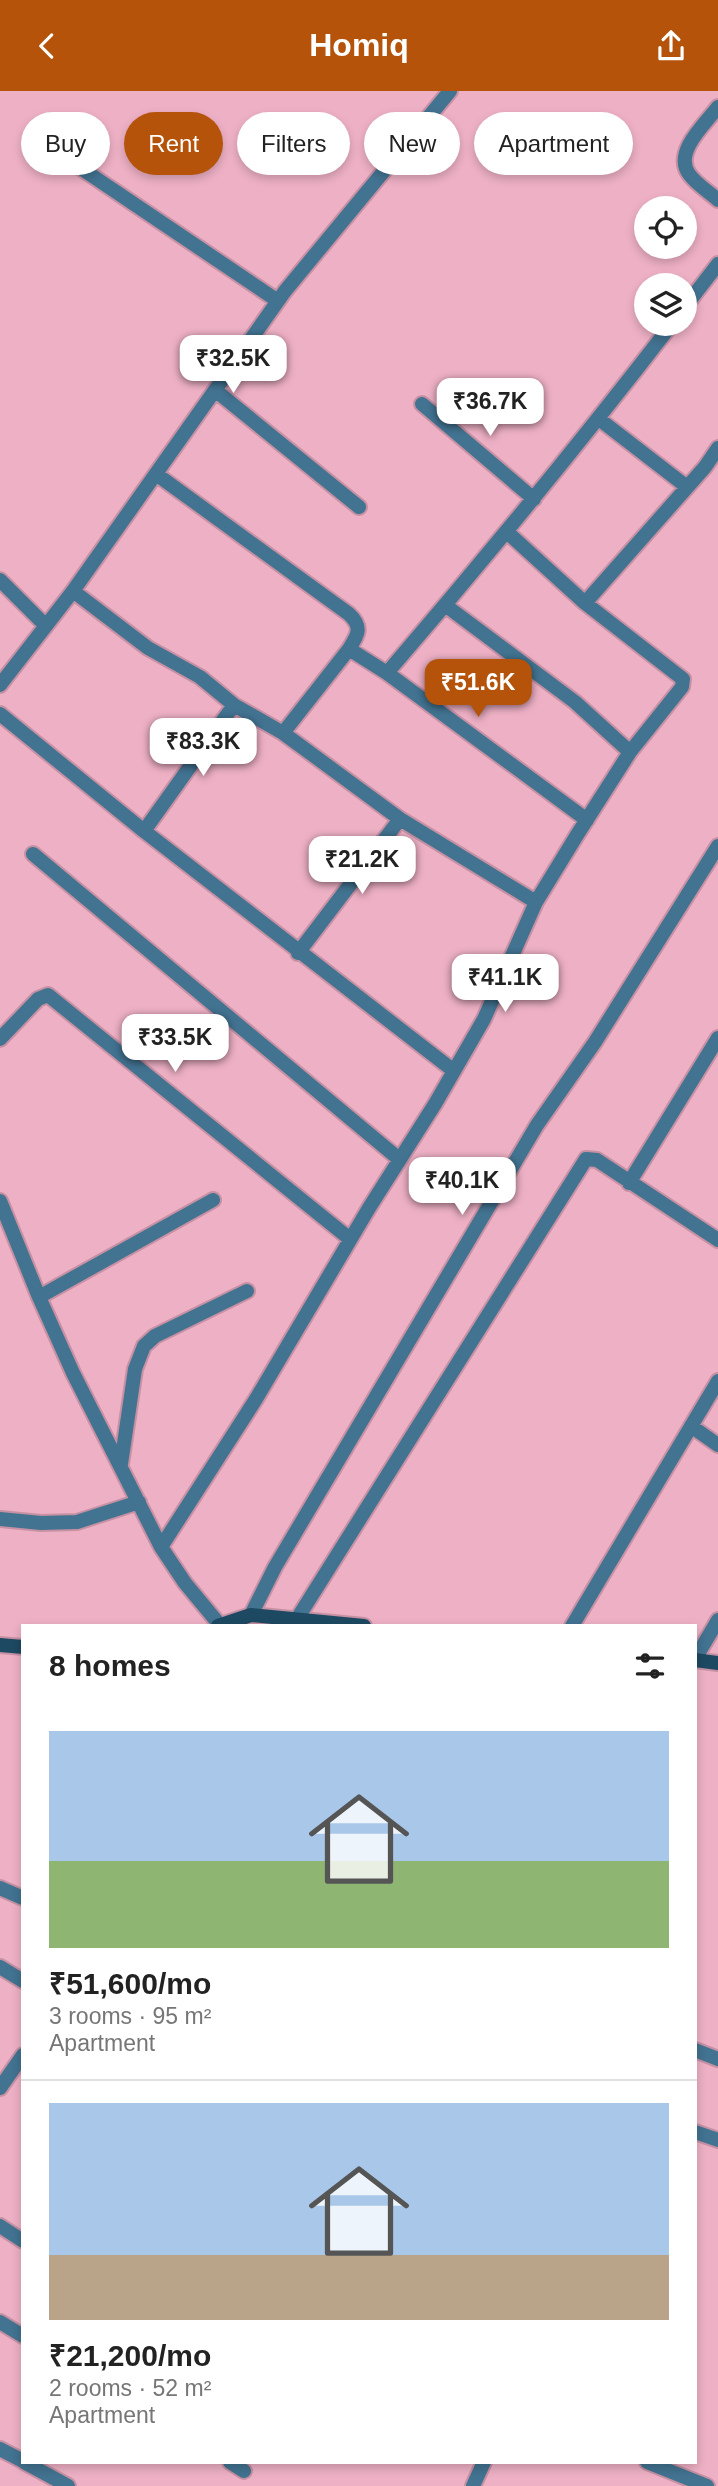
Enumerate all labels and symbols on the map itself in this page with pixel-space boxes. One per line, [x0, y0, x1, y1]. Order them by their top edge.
pin: ₹32.5K [176, 335, 290, 395]
pin: ₹36.7K [433, 379, 547, 438]
pin: ₹51.6K [421, 659, 535, 719]
pin: ₹83.3K [146, 719, 260, 778]
pin: ₹21.2K [305, 837, 419, 896]
pin: ₹41.1K [448, 955, 562, 1014]
pin: ₹33.5K [118, 1014, 232, 1074]
pin: ₹40.1K [405, 1157, 519, 1217]

